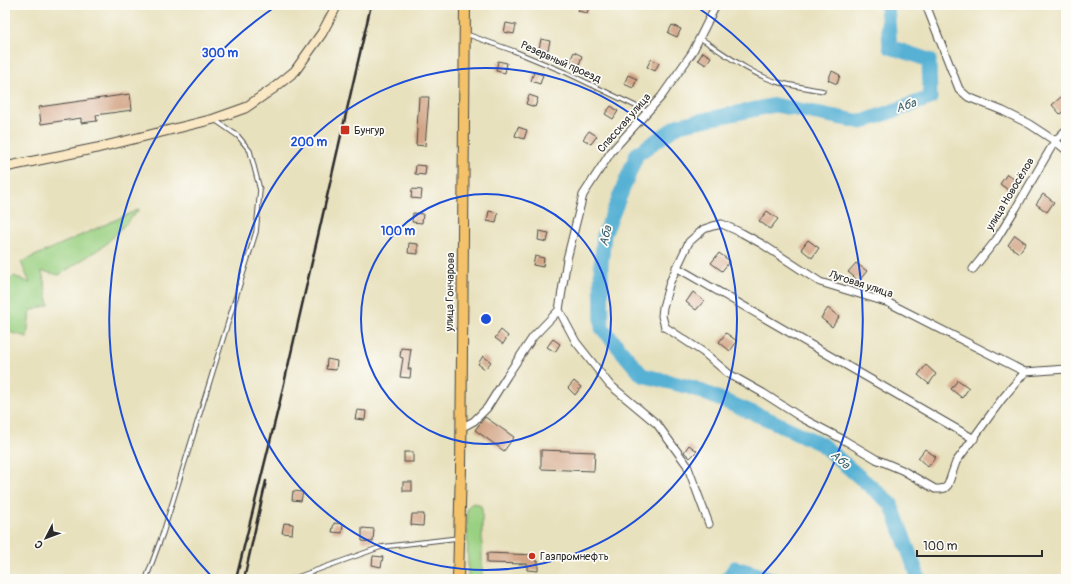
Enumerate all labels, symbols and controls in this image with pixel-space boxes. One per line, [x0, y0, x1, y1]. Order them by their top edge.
street label: Резервный проезд [519, 38, 604, 86]
text: 300 m [202, 46, 239, 61]
street label: Спасская улица [595, 91, 653, 155]
water label: Аба [894, 95, 919, 116]
marker: Бунгур [339, 124, 351, 136]
place label: Бунгур [354, 124, 384, 137]
text: 200 m [291, 135, 328, 150]
street label: улица Новосёлов [983, 155, 1037, 234]
water label: Аба [596, 223, 616, 248]
text: 100 m [381, 224, 416, 239]
street label: улица Гончарова [443, 253, 457, 332]
street label: Луговая улица [826, 267, 895, 300]
centre of rings [479, 312, 493, 326]
water label: Аба [827, 448, 854, 473]
north arrow [26, 518, 66, 558]
scale bar [917, 532, 1042, 558]
text: С [32, 537, 46, 551]
text: 100 m [923, 539, 958, 554]
place label: Газпромнефть [540, 550, 609, 563]
marker: Газпромнефть [527, 551, 537, 561]

